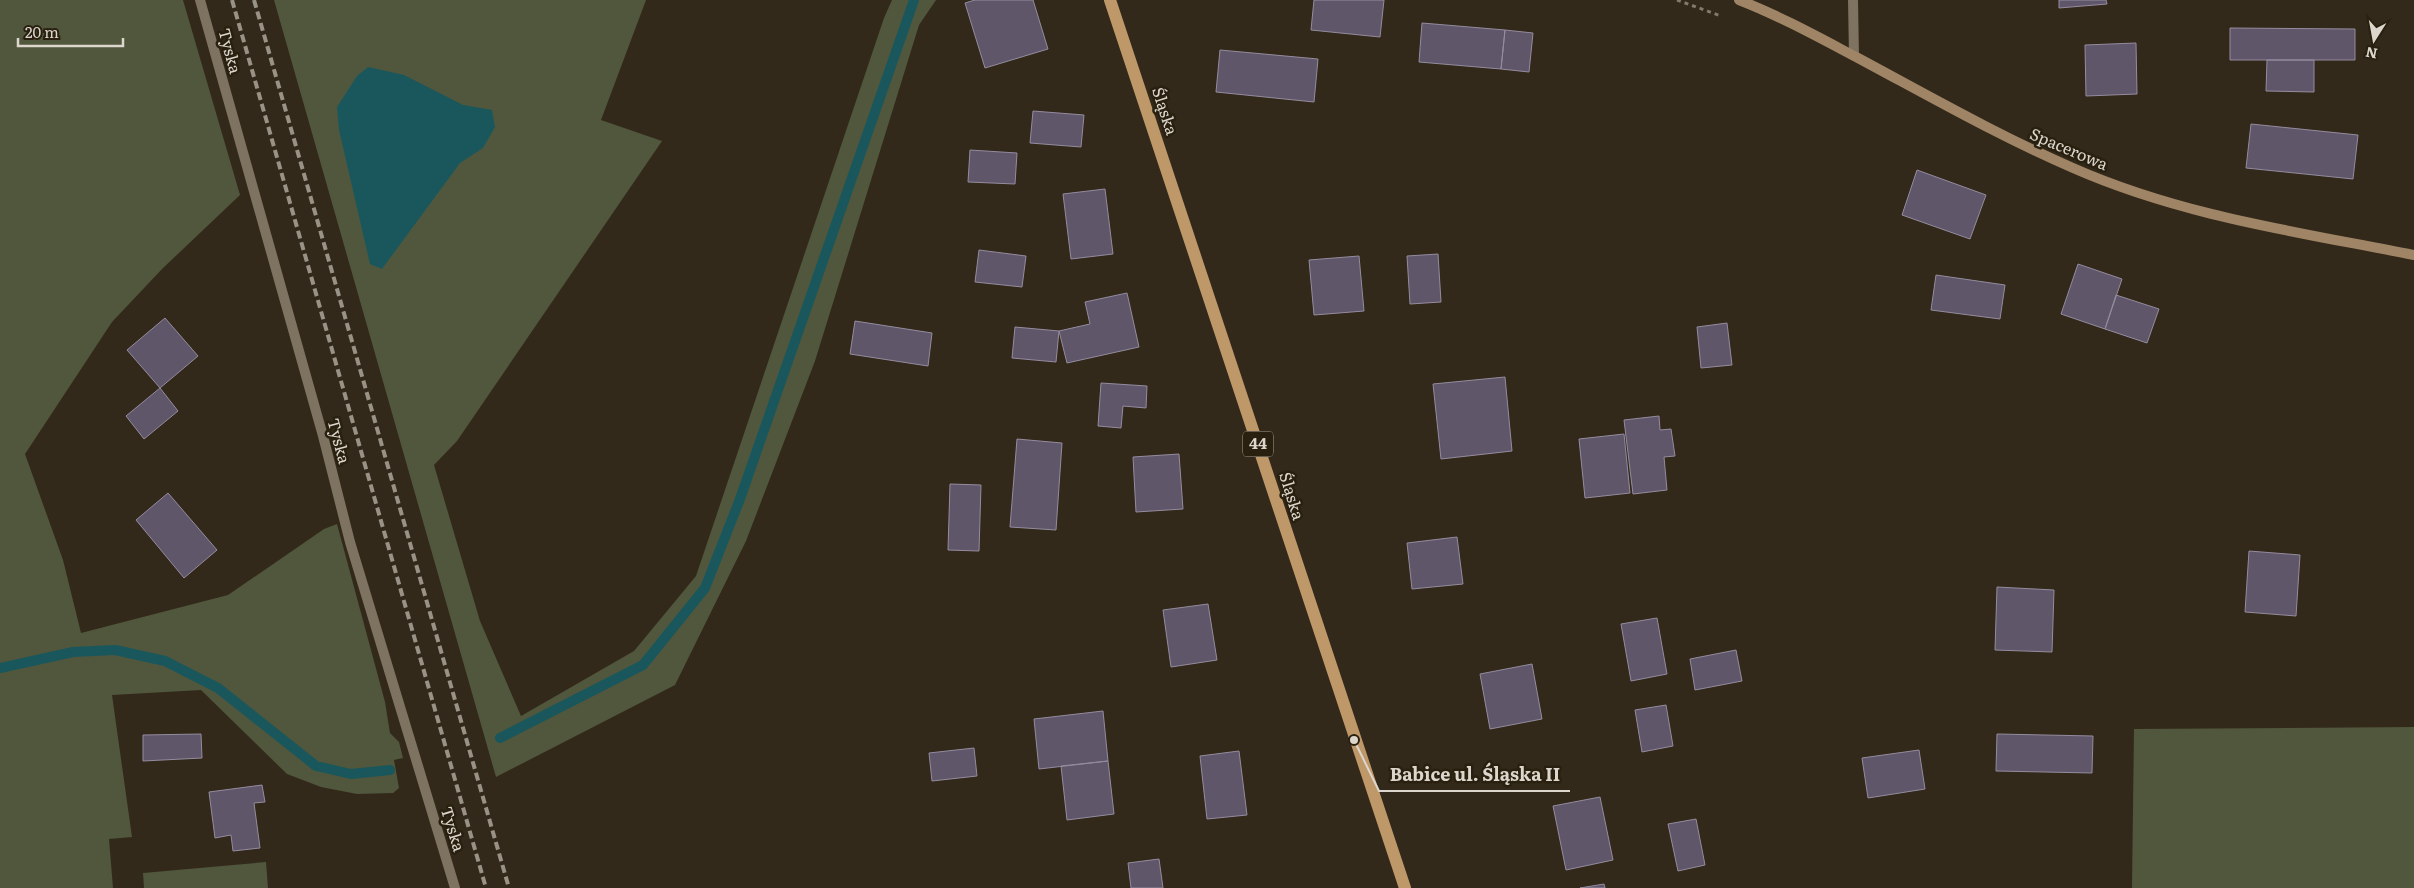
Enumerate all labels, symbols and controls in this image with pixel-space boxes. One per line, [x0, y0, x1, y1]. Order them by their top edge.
scale bar [18, 15, 122, 47]
north arrow [2349, 15, 2399, 65]
text: 20 m [25, 20, 59, 43]
street label: Tyska [213, 25, 249, 76]
text: N [2363, 43, 2379, 65]
street label: Śląska [1147, 84, 1185, 138]
street label: Spacerowa [2027, 121, 2113, 175]
street label: Tyska [322, 415, 358, 466]
road number: 44 [1243, 432, 1273, 456]
street label: Śląska [1274, 469, 1312, 523]
callout: Babice ul. Śląska II [1379, 758, 1570, 791]
text: Babice ul. Śląska II [1390, 760, 1560, 787]
street label: Tyska [436, 803, 472, 855]

